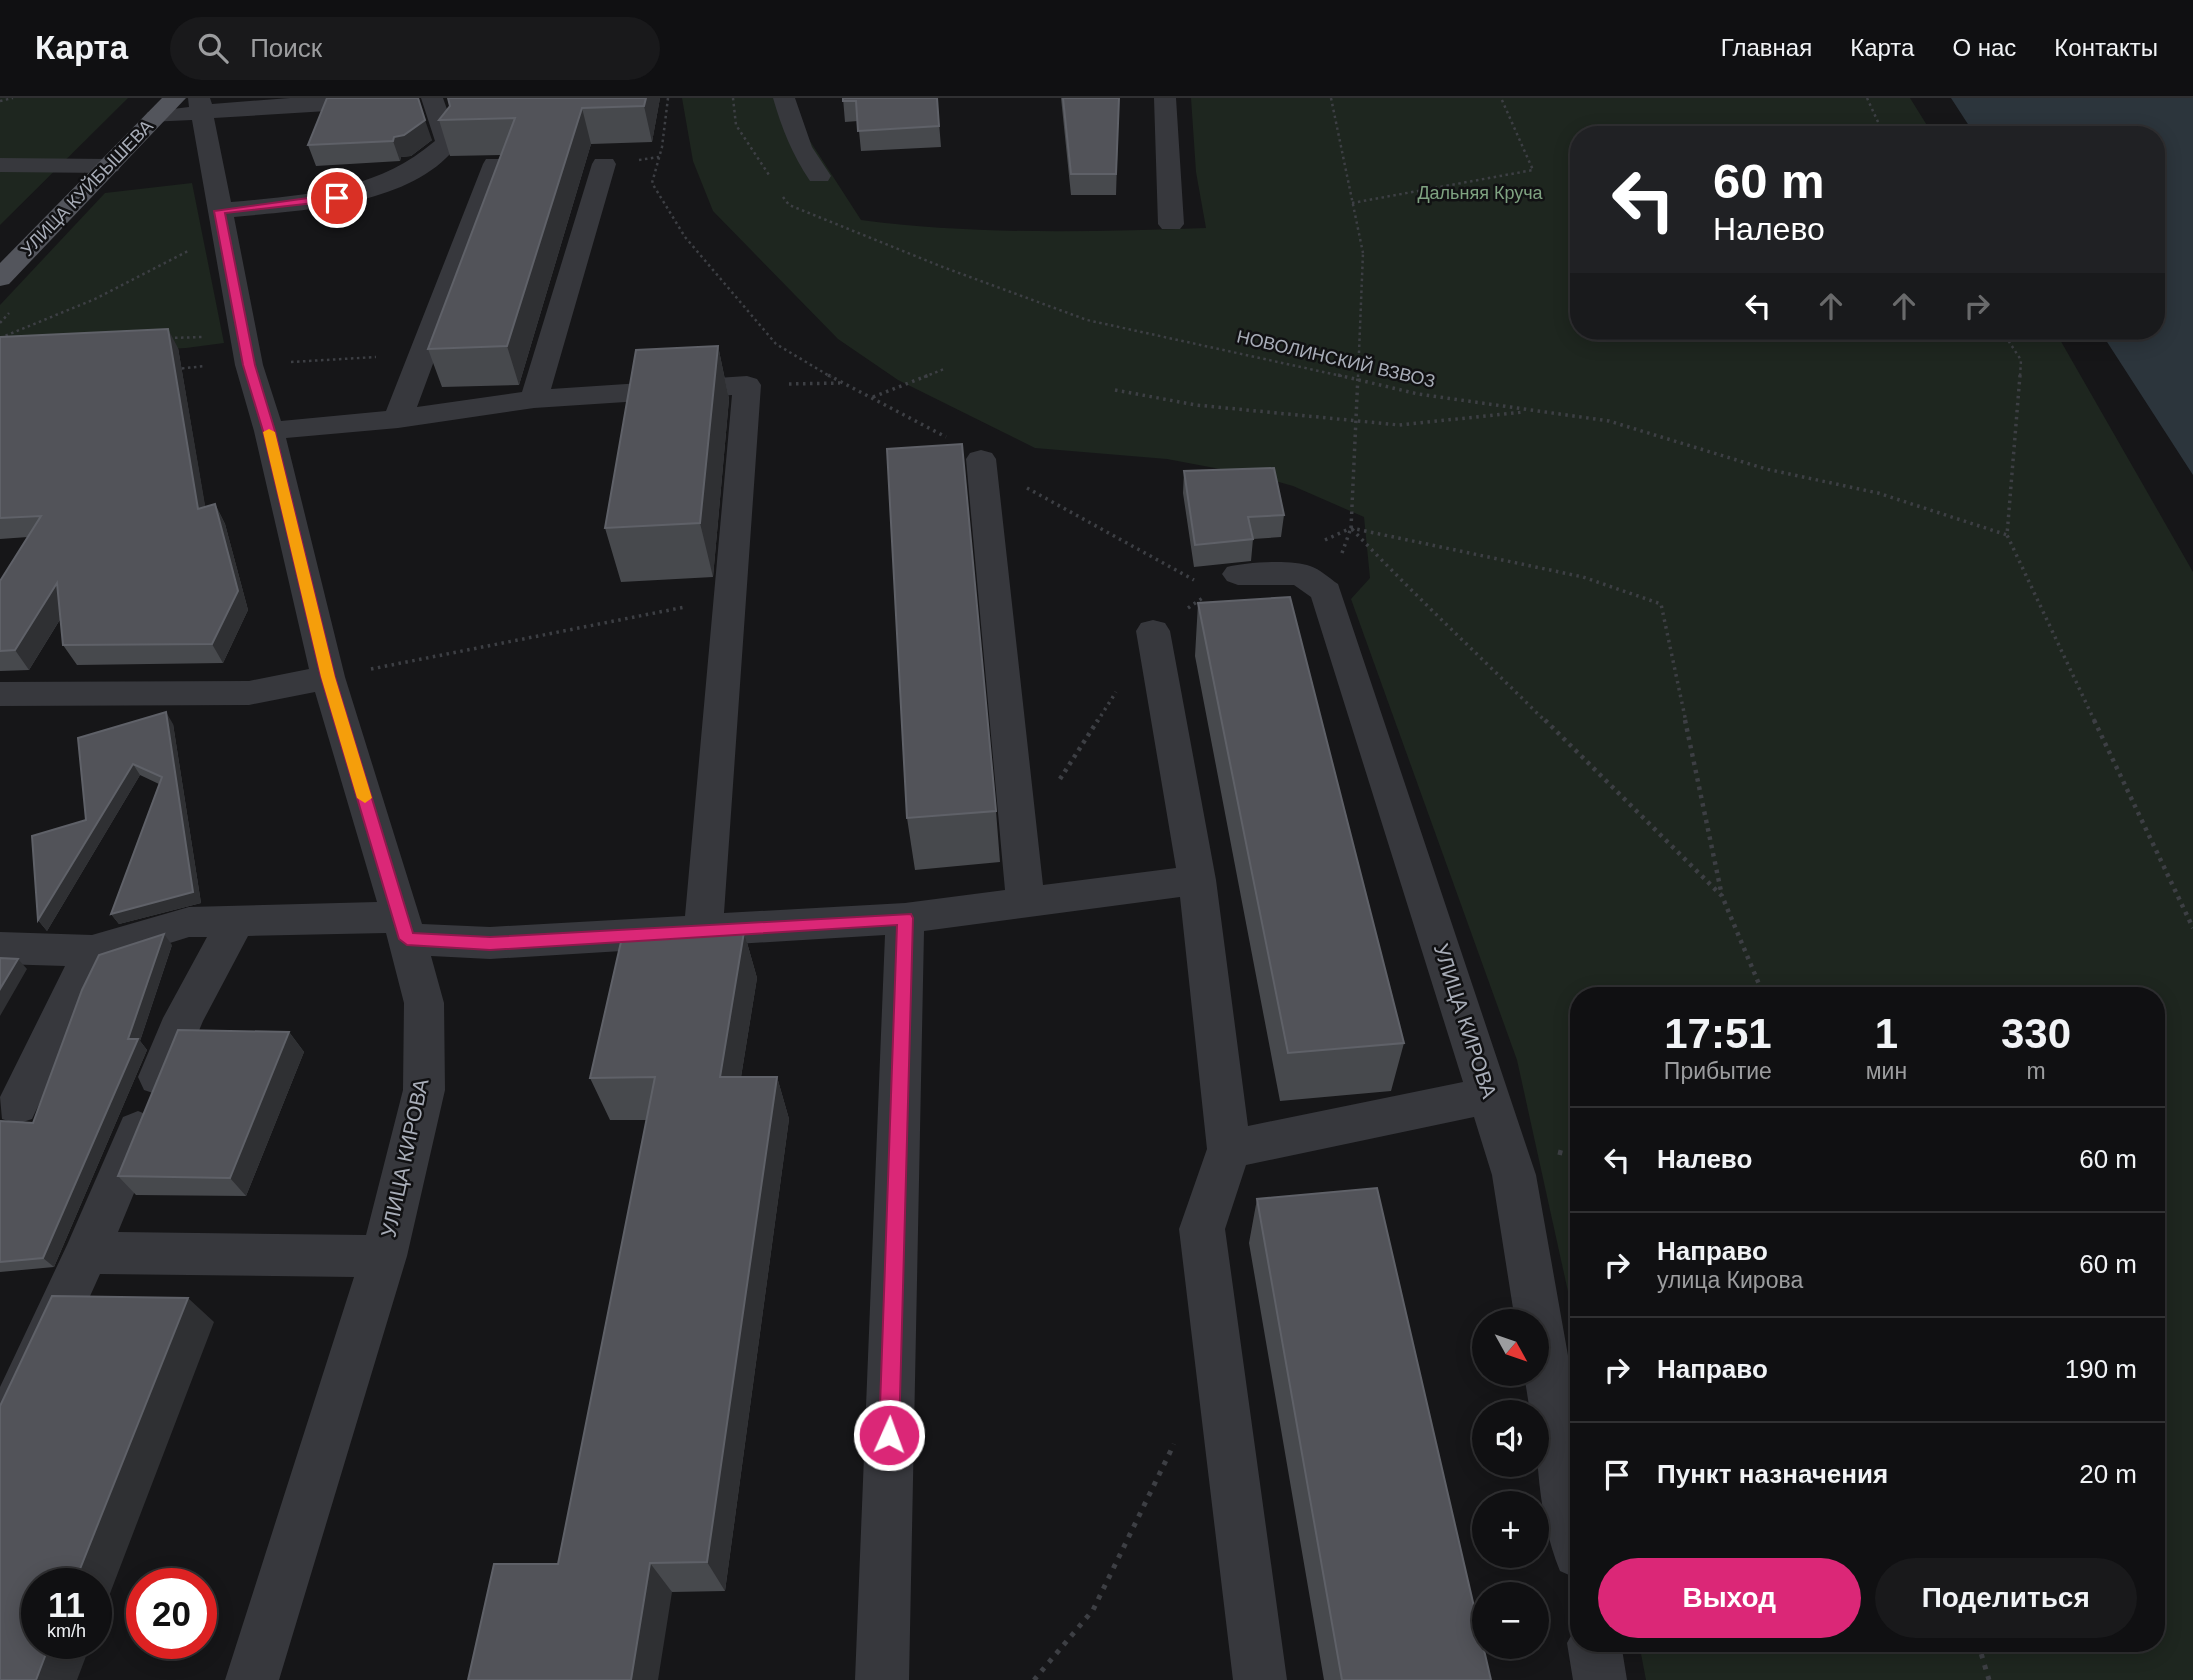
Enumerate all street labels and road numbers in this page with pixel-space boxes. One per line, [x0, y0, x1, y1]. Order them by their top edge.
street label: УЛИЦА КУЙБЫШЕВА [16, 115, 157, 260]
street label: НОВОЛИНСКИЙ ВЗВОЗ [1235, 325, 1437, 392]
street label: УЛИЦА КИРОВА [1430, 941, 1501, 1101]
street label: УЛИЦА КИРОВА [376, 1077, 433, 1239]

